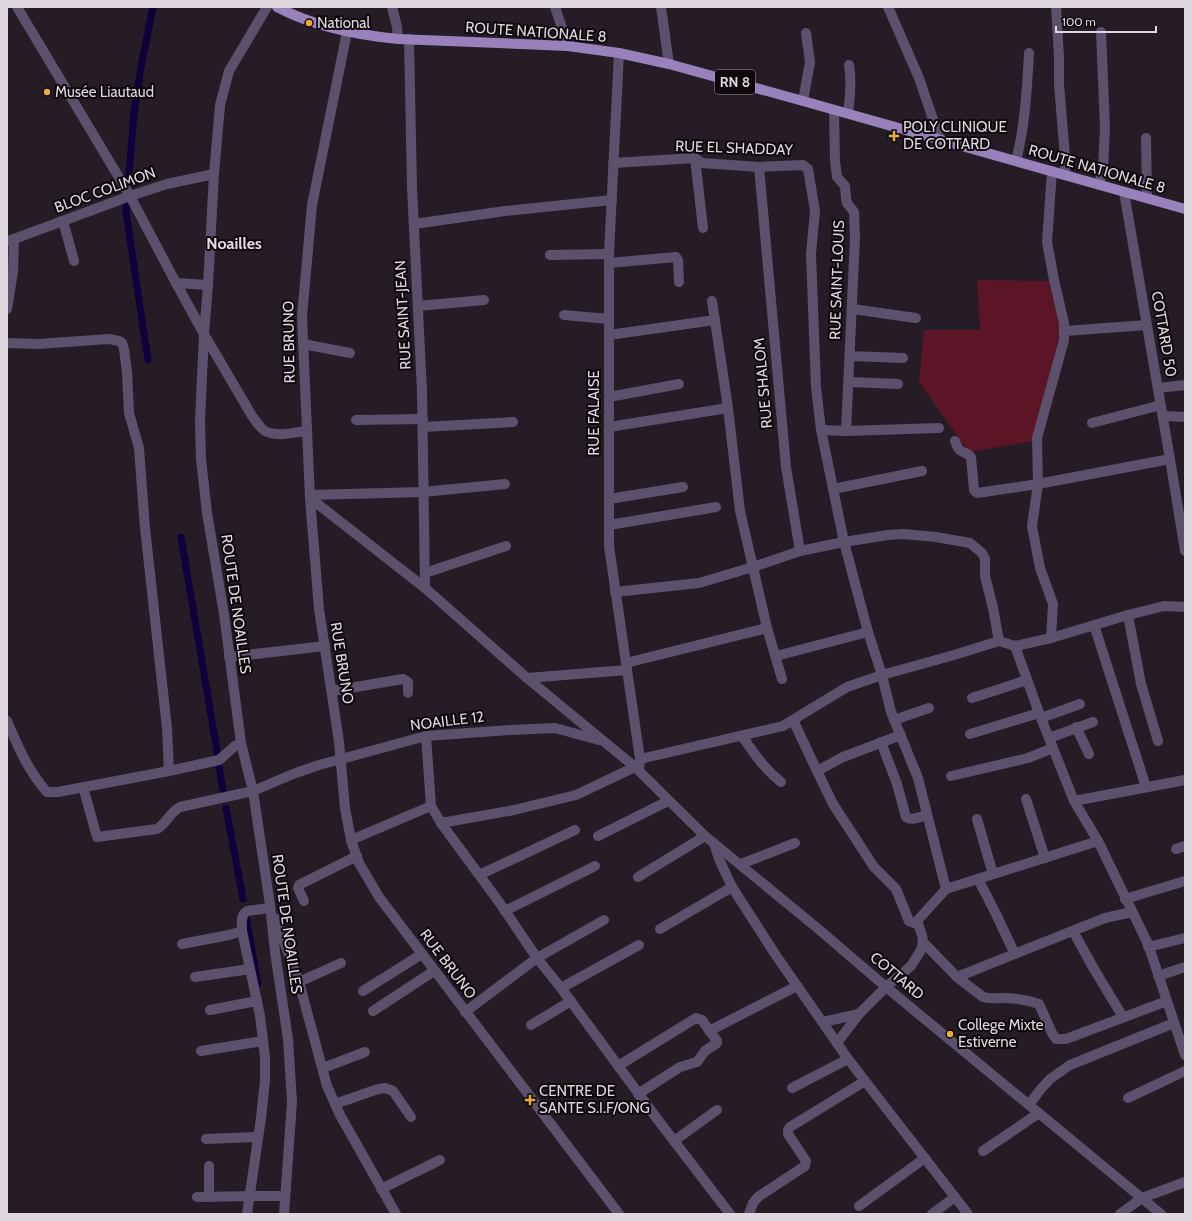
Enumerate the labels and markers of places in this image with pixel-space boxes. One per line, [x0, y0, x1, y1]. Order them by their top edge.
place label: National [317, 14, 371, 32]
marker: National [304, 18, 314, 28]
place label: Musée Liautaud [55, 83, 154, 101]
marker: Musée Liautaud [42, 87, 52, 97]
place label: POLY CLINIQUE DE COTTARD [903, 118, 1007, 153]
marker: POLY CLINIQUE DE COTTARD [888, 130, 900, 142]
place label: College Mixte Estiverne [958, 1016, 1044, 1051]
marker: College Mixte Estiverne [945, 1029, 955, 1039]
place label: CENTRE DE SANTE S.I.F/ONG [539, 1082, 650, 1117]
marker: CENTRE DE SANTE S.I.F/ONG [524, 1094, 536, 1106]

